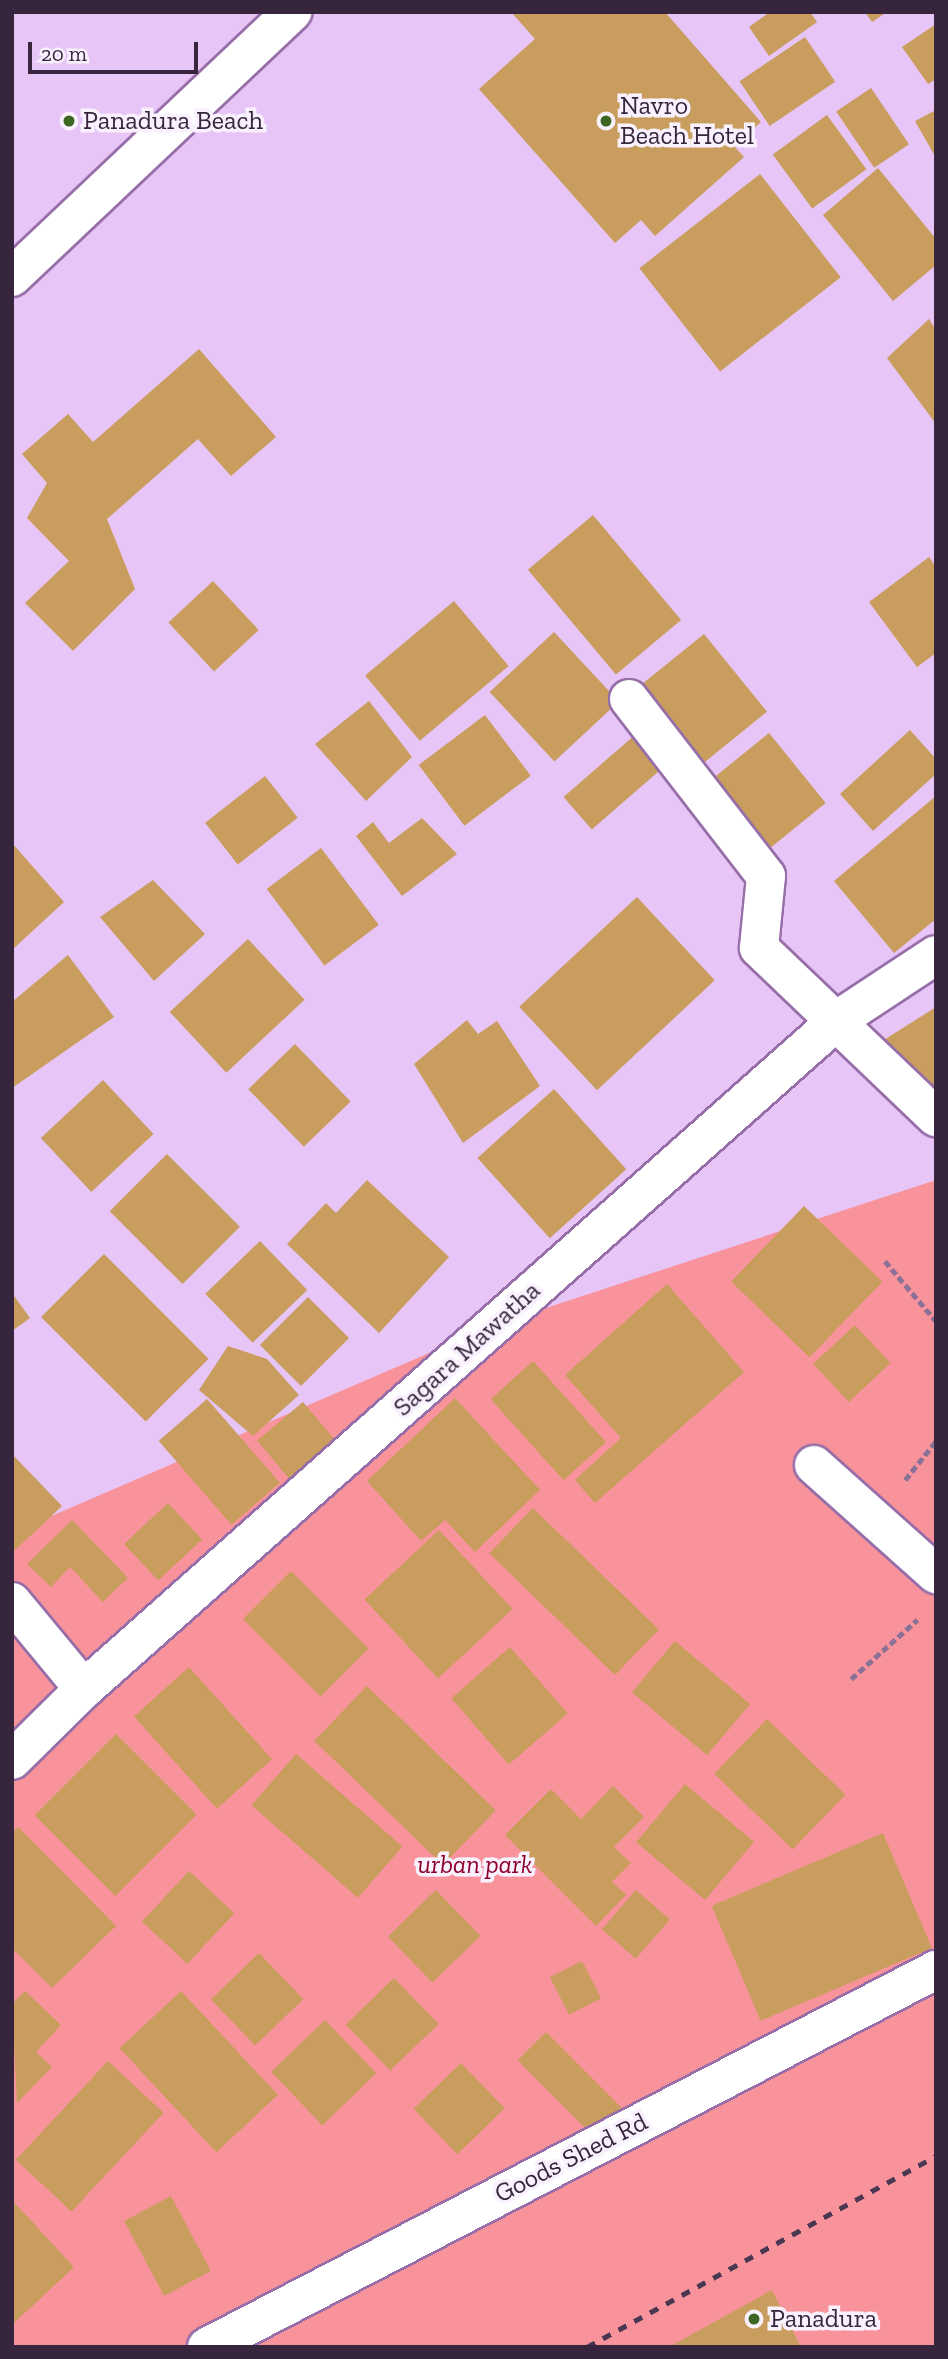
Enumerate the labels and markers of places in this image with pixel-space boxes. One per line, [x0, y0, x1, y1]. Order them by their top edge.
place label: Navro Beach Hotel [620, 90, 754, 152]
place label: Panadura Beach [83, 105, 263, 137]
marker: Panadura Beach [61, 113, 77, 129]
marker: Navro Beach Hotel [598, 113, 614, 129]
place label: Panadura [770, 2303, 877, 2335]
marker: Panadura [744, 2309, 764, 2329]

